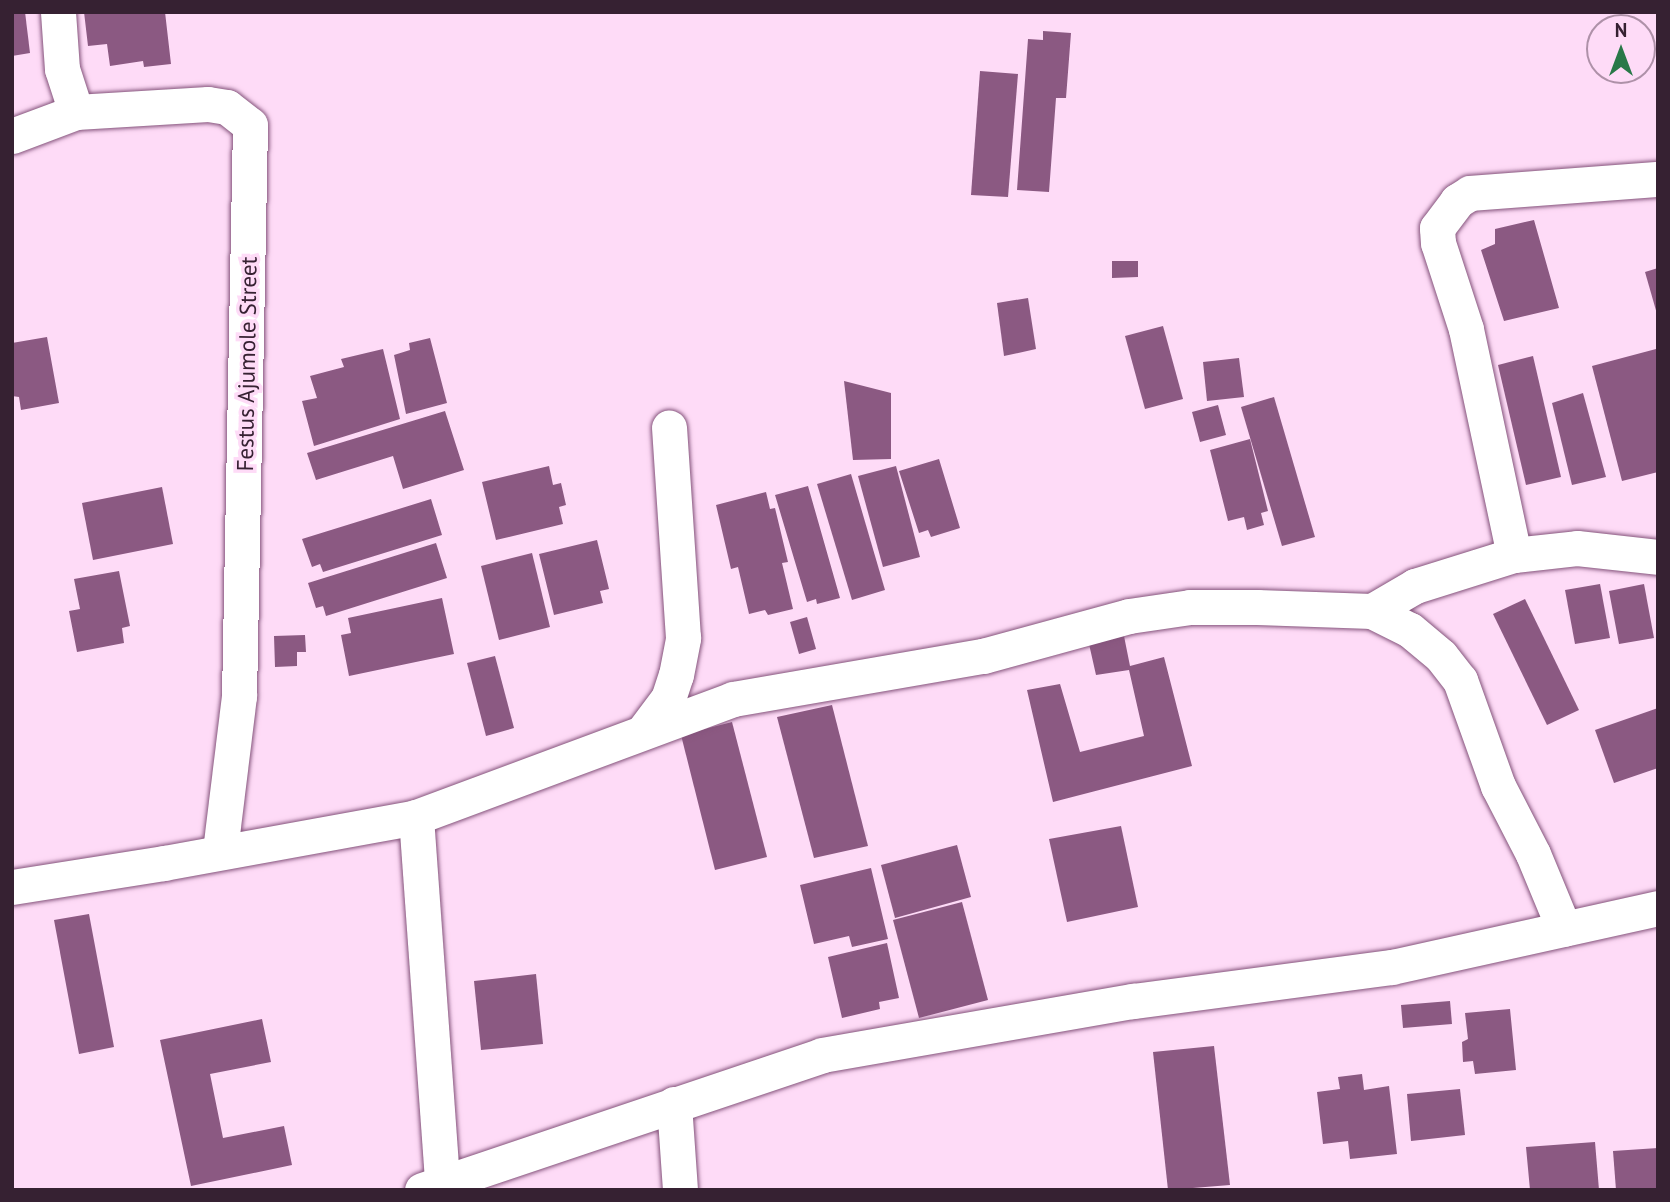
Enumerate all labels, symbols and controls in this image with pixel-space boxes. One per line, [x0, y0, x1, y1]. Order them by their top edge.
north arrow [1586, 14, 1656, 84]
text: N [1615, 18, 1627, 42]
street label: Festus Ajumole Street [231, 256, 263, 472]

